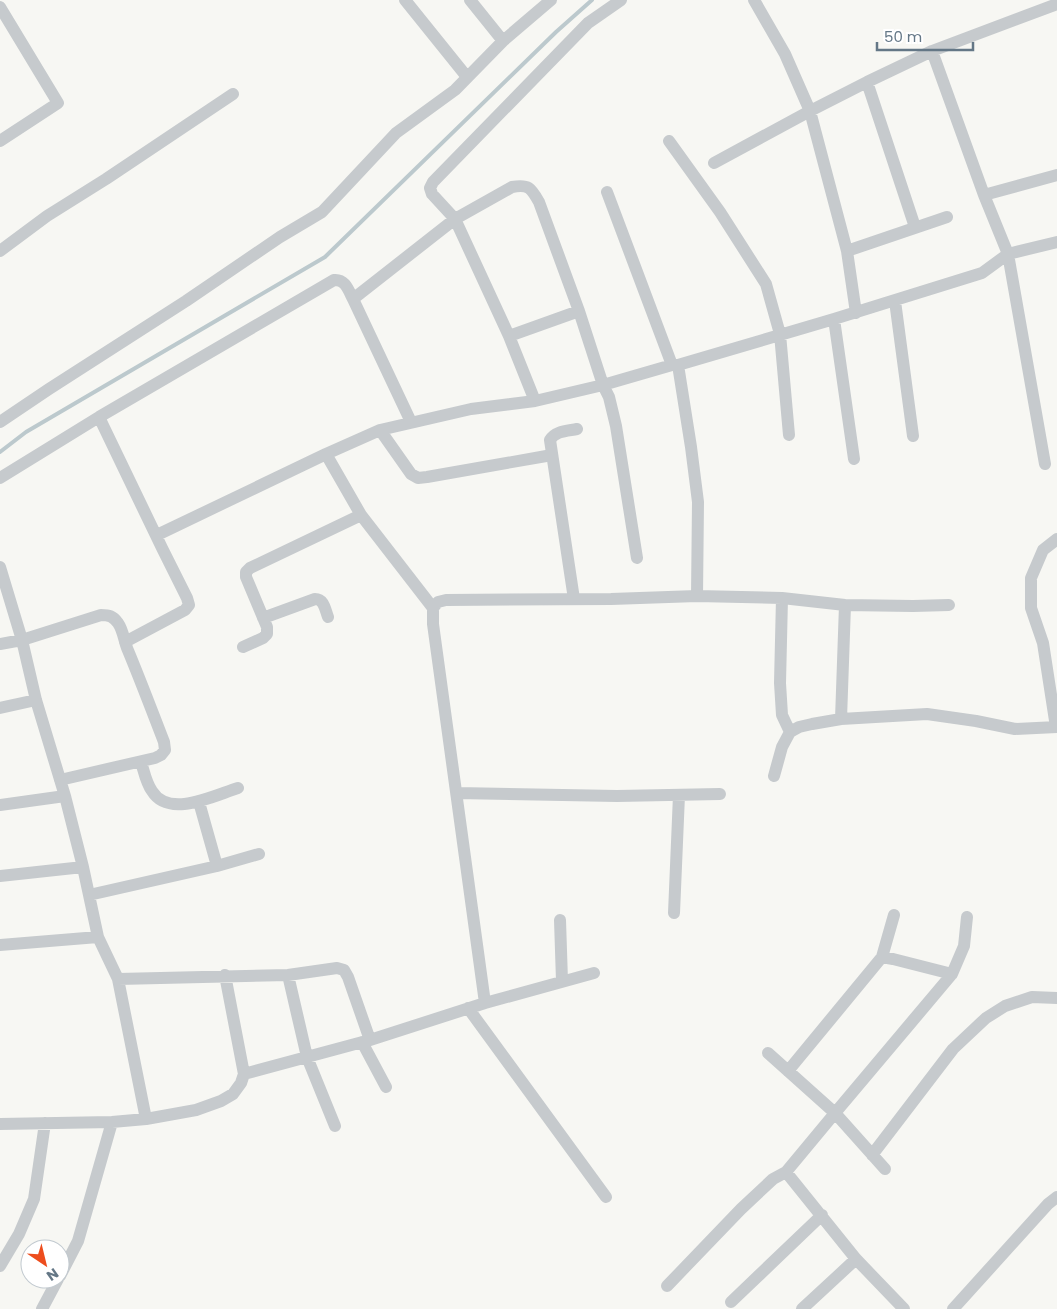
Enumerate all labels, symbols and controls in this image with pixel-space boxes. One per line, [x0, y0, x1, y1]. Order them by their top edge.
scale bar [877, 20, 973, 52]
text: 50 m [884, 26, 922, 47]
north arrow [20, 1239, 70, 1289]
text: N [42, 1263, 63, 1286]

